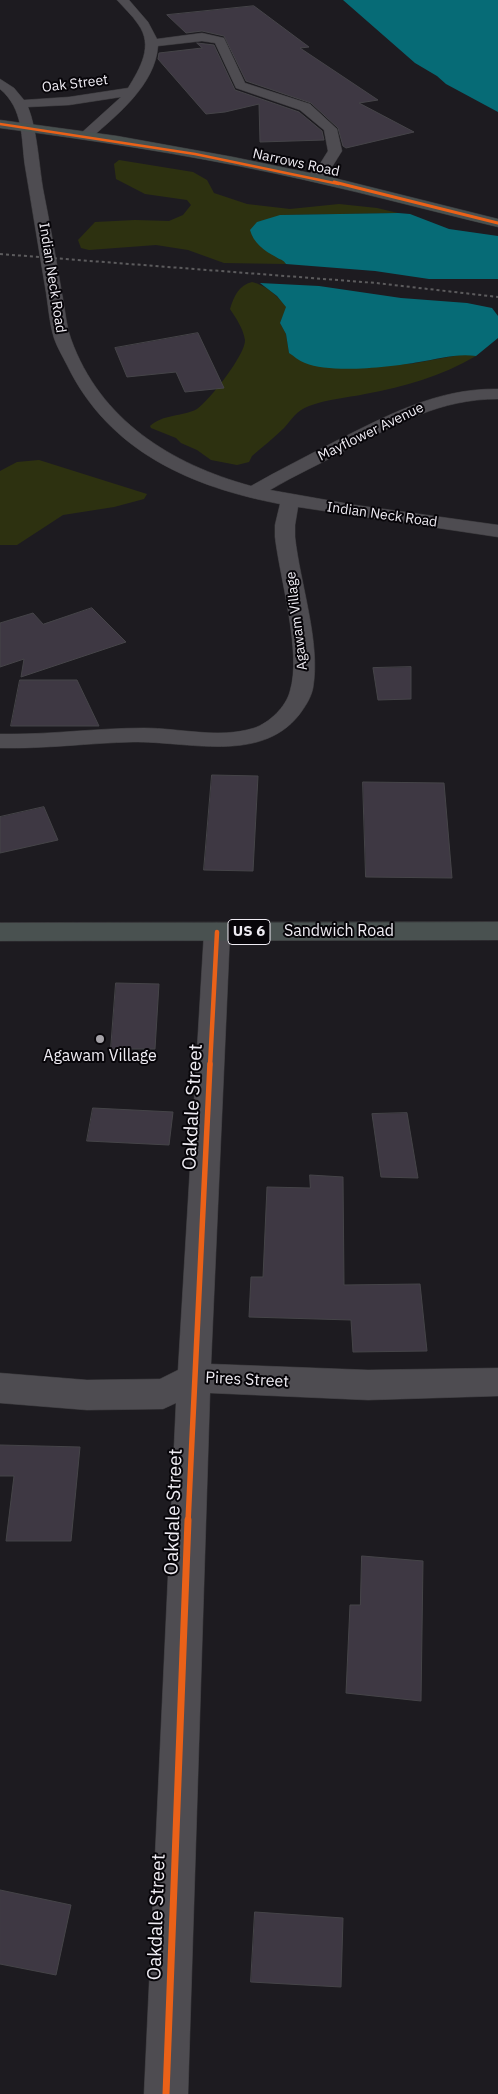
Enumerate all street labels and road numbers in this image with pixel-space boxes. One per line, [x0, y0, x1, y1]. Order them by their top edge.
street label: Oak Street [41, 72, 109, 96]
street label: Narrows Road [251, 146, 341, 180]
street label: Indian Neck Road [35, 222, 69, 334]
street label: Mayflower Avenue [315, 399, 427, 465]
street label: Indian Neck Road [326, 499, 438, 531]
street label: Agawam Village [283, 571, 311, 671]
road number: US 6 [228, 920, 270, 944]
street label: Sandwich Road [284, 921, 394, 941]
street label: Oakdale Street [178, 1043, 208, 1171]
street label: Pires Street [205, 1368, 289, 1392]
street label: Oakdale Street [160, 1448, 188, 1576]
street label: Oakdale Street [143, 1853, 171, 1981]

